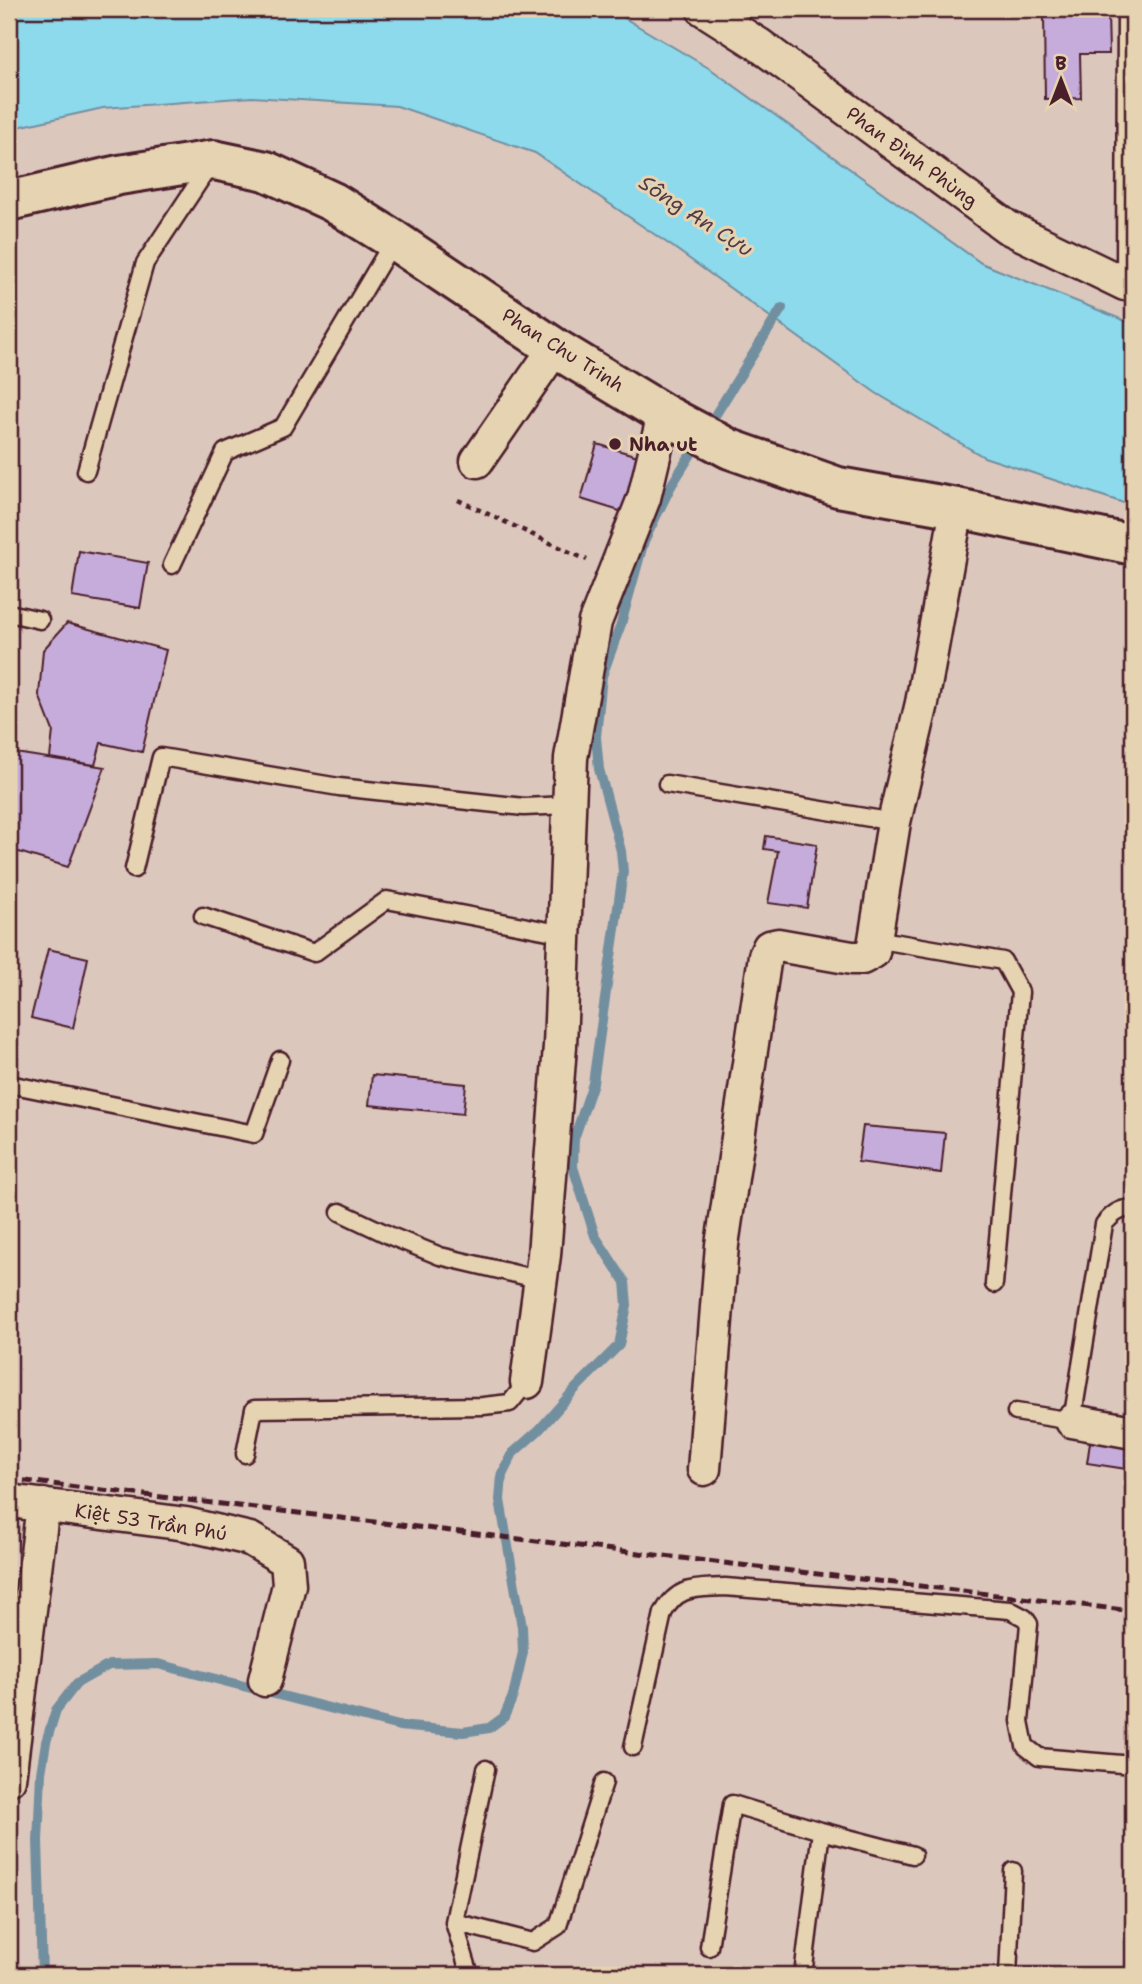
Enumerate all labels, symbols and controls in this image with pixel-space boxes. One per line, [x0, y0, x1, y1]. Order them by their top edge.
north arrow [1026, 46, 1096, 116]
text: B [1055, 51, 1067, 76]
street label: Phan Đình Phùng [841, 101, 983, 213]
water label: Sông An Cựu [634, 169, 758, 263]
street label: Phan Chu Trinh [497, 302, 629, 398]
place label: Nha ut [629, 432, 697, 457]
marker: Nha ut [607, 436, 623, 452]
street label: Kiệt 53 Trần Phú [73, 1498, 229, 1546]

